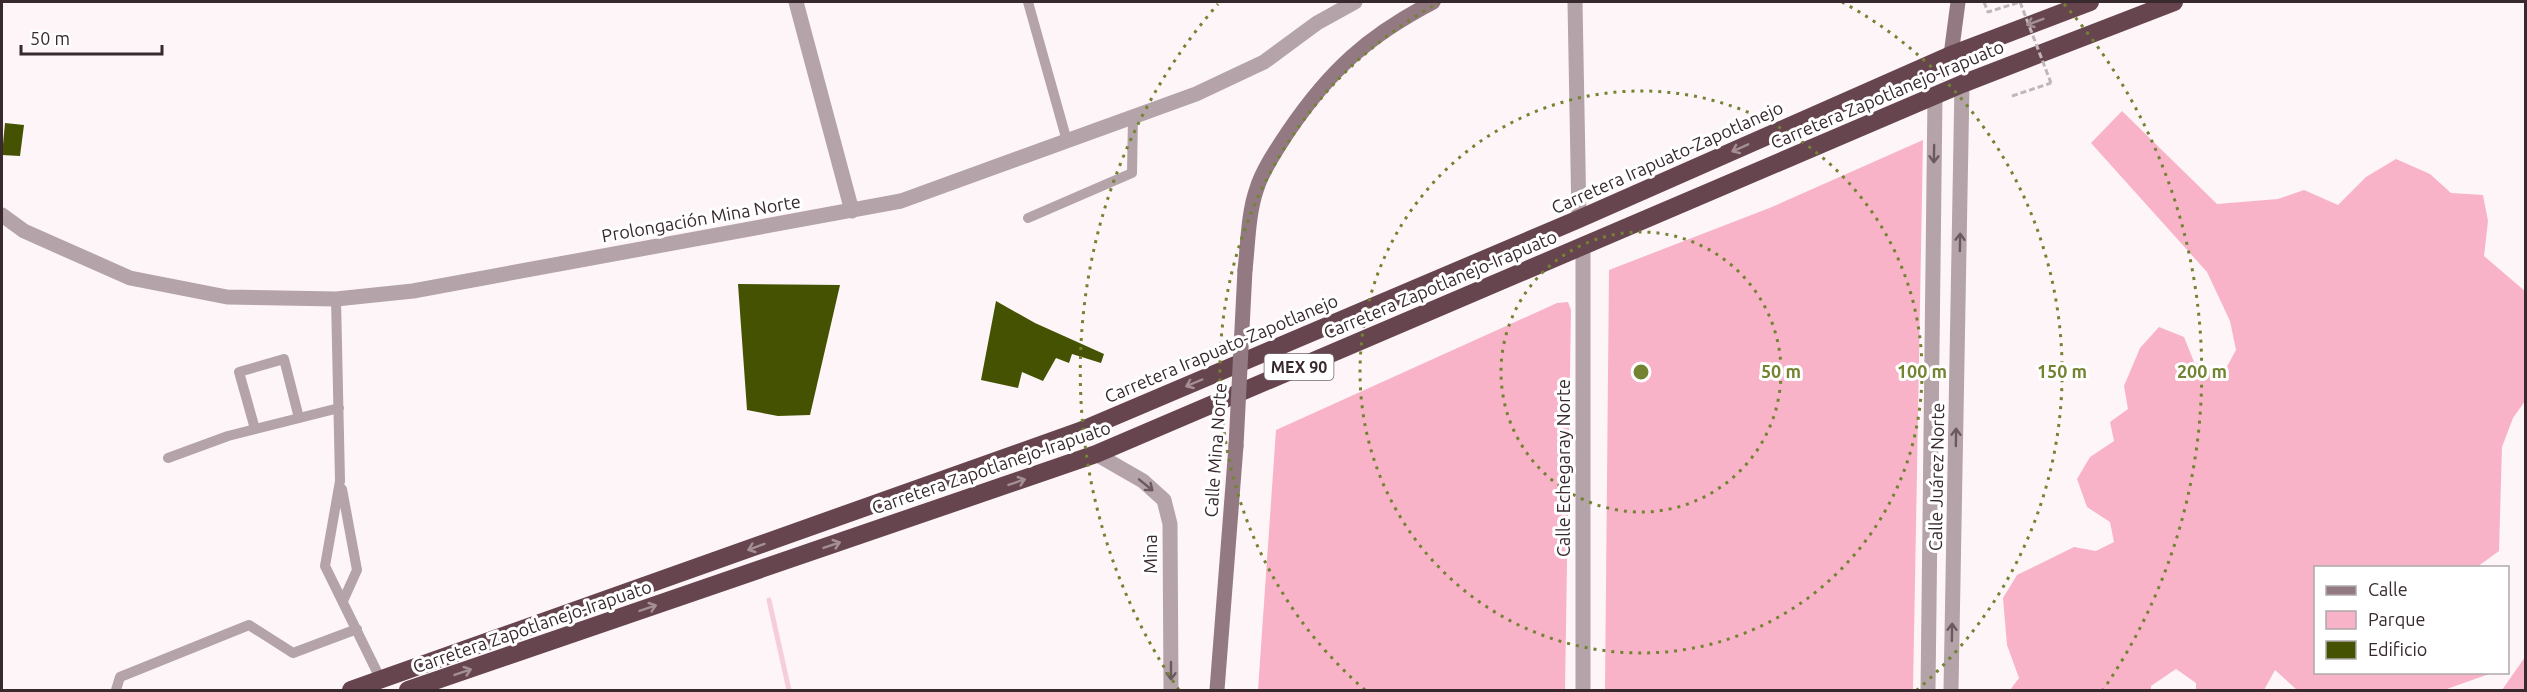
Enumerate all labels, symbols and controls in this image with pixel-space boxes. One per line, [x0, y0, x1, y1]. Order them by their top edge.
scale bar [21, 18, 162, 56]
one-way arrow [2026, 18, 2045, 29]
text: 50 m [30, 28, 70, 48]
street label: Carretera Zapotlanejo-Irapuato [1767, 36, 2007, 152]
street label: Carretera Irapuato-Zapotlanejo [1548, 97, 1786, 217]
one-way arrow [1731, 143, 1749, 154]
one-way arrow [1928, 144, 1940, 164]
street label: Prolongación Mina Norte [600, 191, 802, 245]
street label: Carretera Zapotlanejo-Irapuato [1320, 226, 1560, 342]
one-way arrow [1954, 233, 1965, 253]
street label: Carretera Irapuato-Zapotlanejo [1101, 290, 1341, 406]
road number: MEX 90 [1264, 354, 1334, 380]
text: 50 m [1761, 361, 1801, 381]
text: 100 m [1897, 361, 1947, 381]
text: 150 m [2037, 361, 2087, 381]
text: 200 m [2177, 361, 2227, 381]
centre of rings [1631, 362, 1651, 382]
one-way arrow [1186, 377, 1204, 389]
street label: Calle Echegaray Norte [1553, 379, 1573, 557]
street label: Calle Mina Norte [1200, 382, 1230, 518]
street label: Calle Juárez Norte [1925, 403, 1947, 551]
street label: Carretera Zapotlanejo-Irapuato [869, 417, 1113, 517]
one-way arrow [1950, 428, 1962, 448]
one-way arrow [1007, 475, 1026, 486]
one-way arrow [1138, 478, 1154, 491]
street label: Mina [1140, 534, 1160, 574]
one-way arrow [822, 539, 841, 550]
one-way arrow [747, 542, 766, 553]
legend [2314, 566, 2509, 674]
street label: Carretera Zapotlanejo-Irapuato [410, 576, 654, 676]
text: Calle [2368, 579, 2408, 599]
one-way arrow [638, 602, 657, 613]
text: Parque [2368, 609, 2425, 629]
one-way arrow [1947, 623, 1958, 643]
text: Edificio [2368, 639, 2427, 659]
one-way arrow [1165, 660, 1177, 680]
one-way arrow [453, 665, 472, 676]

